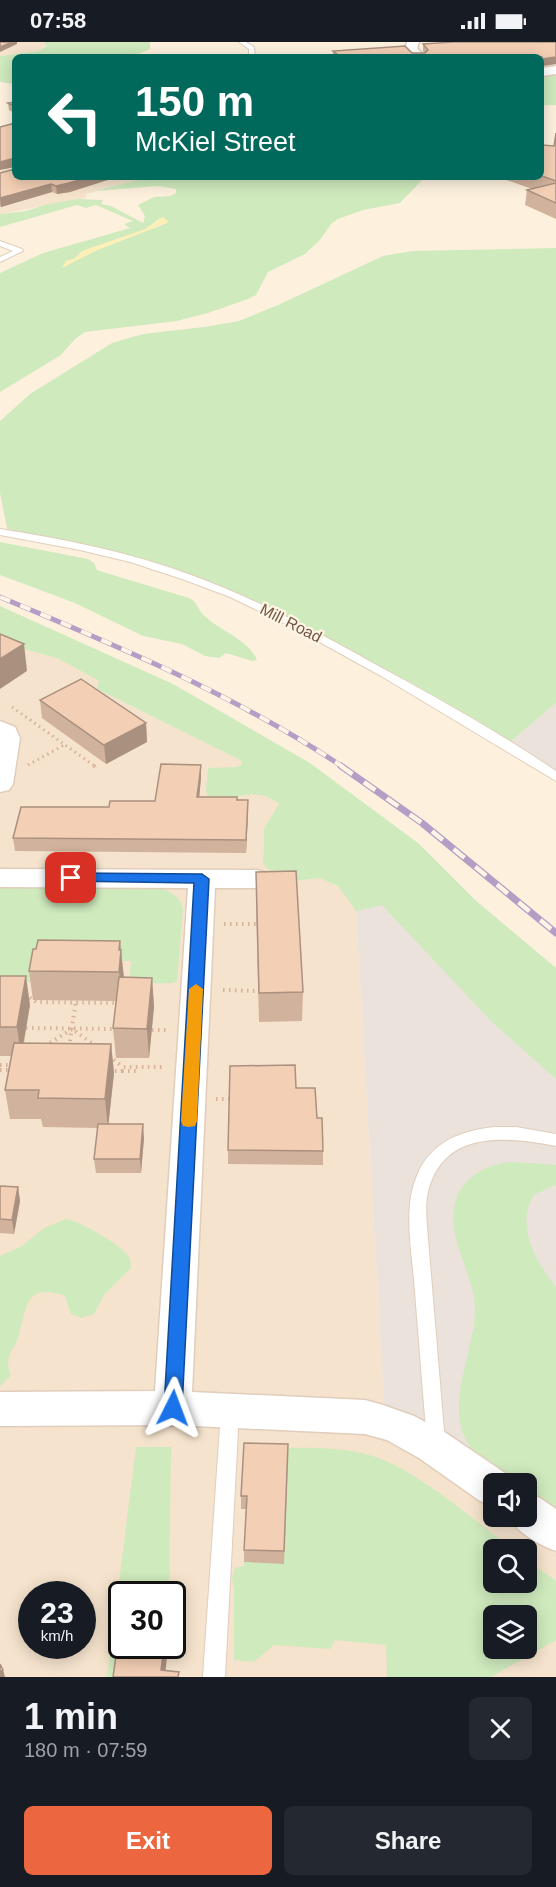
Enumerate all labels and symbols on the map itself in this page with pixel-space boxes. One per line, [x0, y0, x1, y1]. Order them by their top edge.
street label: Mill Road [257, 600, 325, 646]
pin [45, 852, 96, 903]
position arrow [141, 1376, 205, 1440]
speed limit sign: 30 [108, 1581, 186, 1659]

